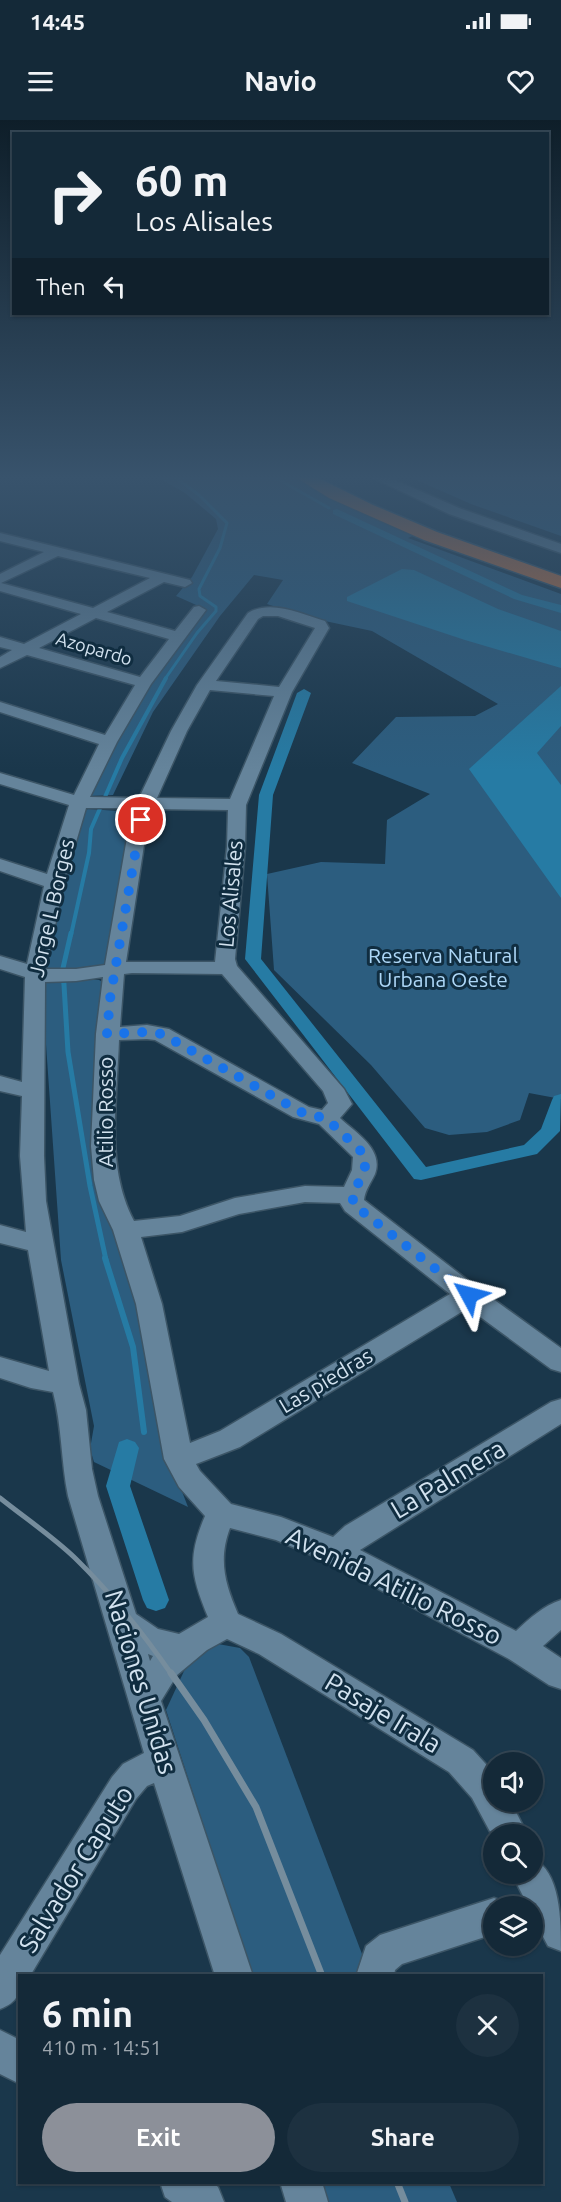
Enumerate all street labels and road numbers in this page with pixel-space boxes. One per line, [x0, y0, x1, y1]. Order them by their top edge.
street label: Azopardo [54, 628, 135, 668]
street label: Jorge L Borges [23, 836, 79, 979]
street label: Los Alisales [213, 839, 247, 948]
street label: Atilio Rosso [93, 1057, 117, 1167]
street label: Las piedras [274, 1343, 376, 1417]
street label: La Palmera [385, 1433, 510, 1524]
street label: Avenida Atilio Rosso [282, 1521, 507, 1650]
street label: Naciones Unidas [100, 1586, 183, 1777]
street label: Pasaje Irala [320, 1667, 446, 1758]
street label: Salvador Caputo [13, 1780, 138, 1957]

